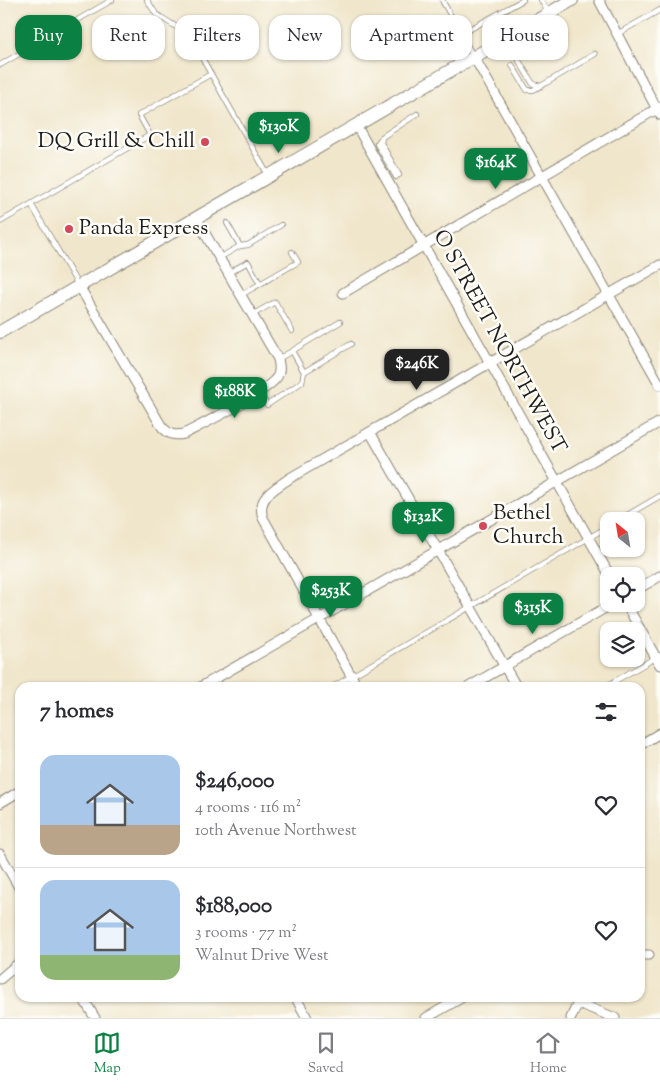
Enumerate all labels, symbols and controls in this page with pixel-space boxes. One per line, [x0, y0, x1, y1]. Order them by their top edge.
chip: Buy [15, 15, 82, 60]
chip: Rent [92, 15, 165, 60]
chip: Filters [175, 15, 259, 60]
chip: New [269, 15, 341, 60]
chip: Apartment [351, 15, 472, 60]
chip: House [482, 15, 568, 60]
pin: $130K [244, 112, 314, 154]
text: $130K [259, 116, 299, 139]
place label: DQ Grill & Chill [38, 127, 195, 157]
marker: DQ Grill & Chill [199, 136, 211, 148]
pin: $164K [461, 148, 531, 190]
text: $164K [475, 152, 517, 175]
place label: Panda Express [79, 214, 208, 244]
marker: Panda Express [63, 223, 75, 235]
street label: O STREET NORTHWEST [425, 225, 573, 460]
pin: $246K [382, 348, 452, 391]
text: $246K [395, 353, 439, 376]
pin: $188K [200, 376, 270, 419]
text: $188K [214, 381, 256, 404]
place label: Bethel Church [493, 499, 564, 553]
pin: $132K [388, 502, 458, 544]
text: $132K [403, 506, 443, 529]
north arrow [600, 512, 645, 558]
map controls [600, 512, 645, 667]
marker: Bethel Church [477, 520, 489, 532]
button: locate [600, 567, 645, 612]
pin: $253K [296, 576, 366, 618]
text: $253K [311, 580, 351, 603]
pin: $315K [498, 592, 568, 635]
text: $315K [514, 597, 552, 620]
button: layers [600, 622, 645, 667]
text: 7 homes [40, 697, 114, 727]
icon: filters [592, 698, 620, 726]
text: $246,000 [195, 767, 274, 797]
icon: home [80, 775, 140, 835]
icon: heart [592, 791, 620, 819]
text: 4 rooms · 116 m² [195, 797, 301, 820]
text: 10th Avenue Northwest [195, 820, 357, 843]
text: $188,000 [195, 892, 272, 922]
icon: home [80, 900, 140, 960]
icon: heart [592, 916, 620, 944]
text: 3 rooms · 77 m² [195, 922, 297, 945]
text: Walnut Drive West [195, 945, 328, 968]
tab: Map [93, 1029, 121, 1079]
tab: Saved [308, 1029, 344, 1079]
tab: Home [530, 1029, 567, 1079]

